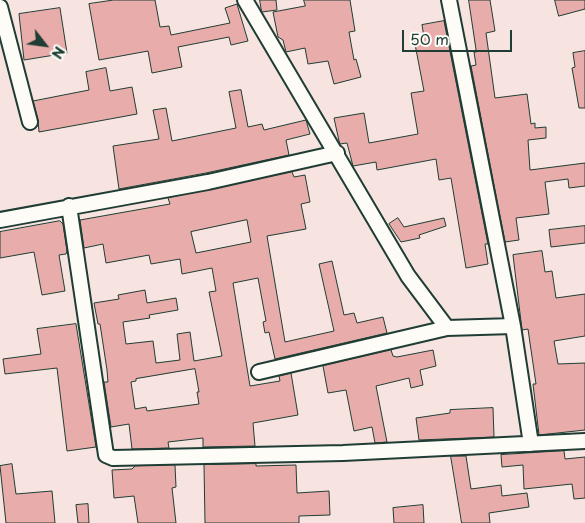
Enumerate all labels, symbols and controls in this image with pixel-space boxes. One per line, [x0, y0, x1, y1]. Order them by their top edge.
north arrow [20, 20, 70, 70]
scale bar [405, 20, 515, 52]
text: 50 m [410, 27, 449, 50]
text: N [47, 43, 70, 63]

